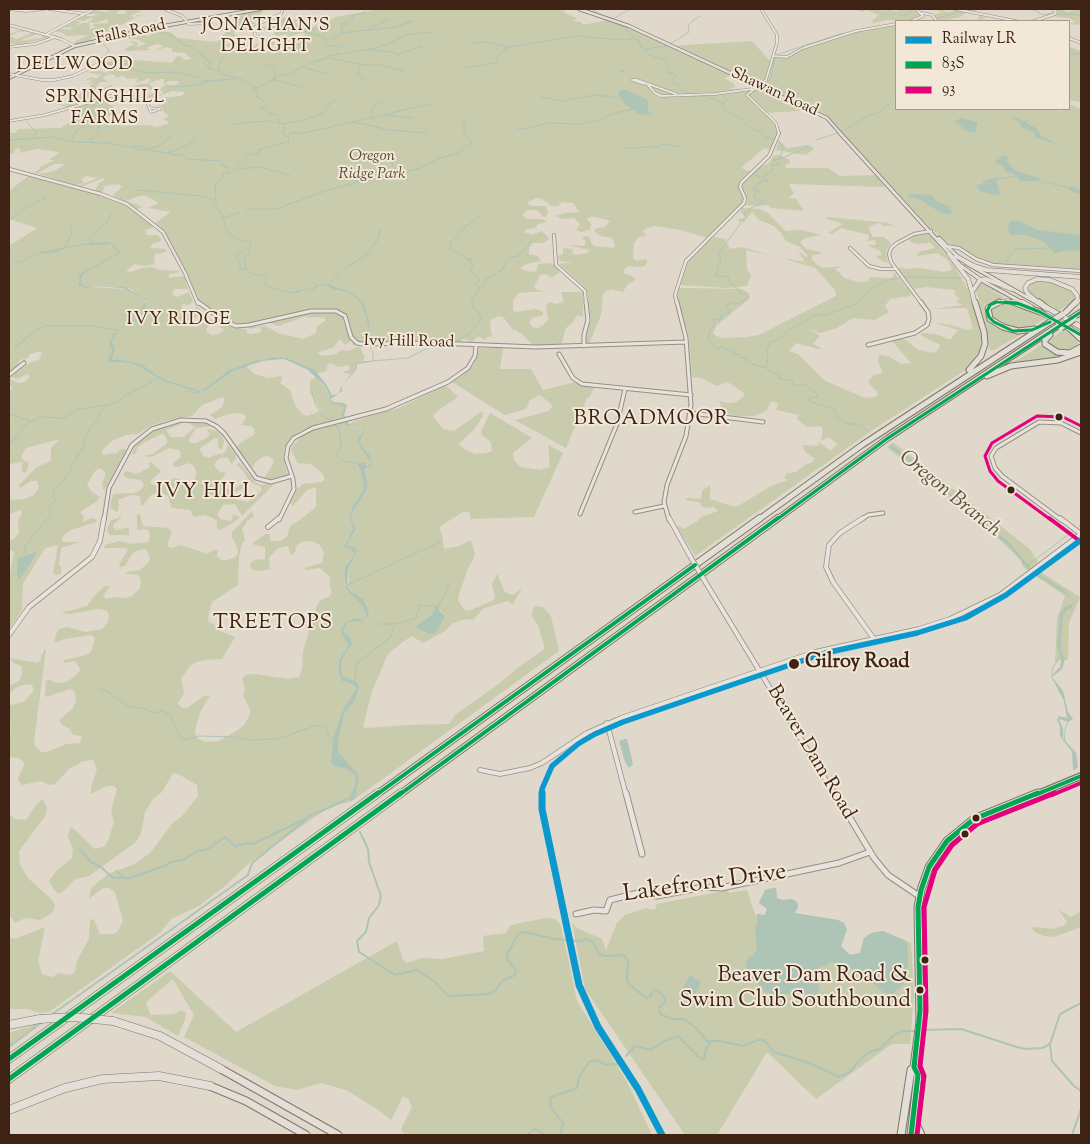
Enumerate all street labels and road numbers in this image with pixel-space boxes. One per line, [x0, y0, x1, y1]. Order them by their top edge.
street label: Falls Road [94, 16, 168, 50]
street label: Shawan Road [727, 64, 821, 122]
street label: Ivy Hill Road [364, 333, 454, 353]
street label: Beaver Dam Road [760, 681, 860, 825]
street label: Lakefront Drive [621, 859, 789, 911]

